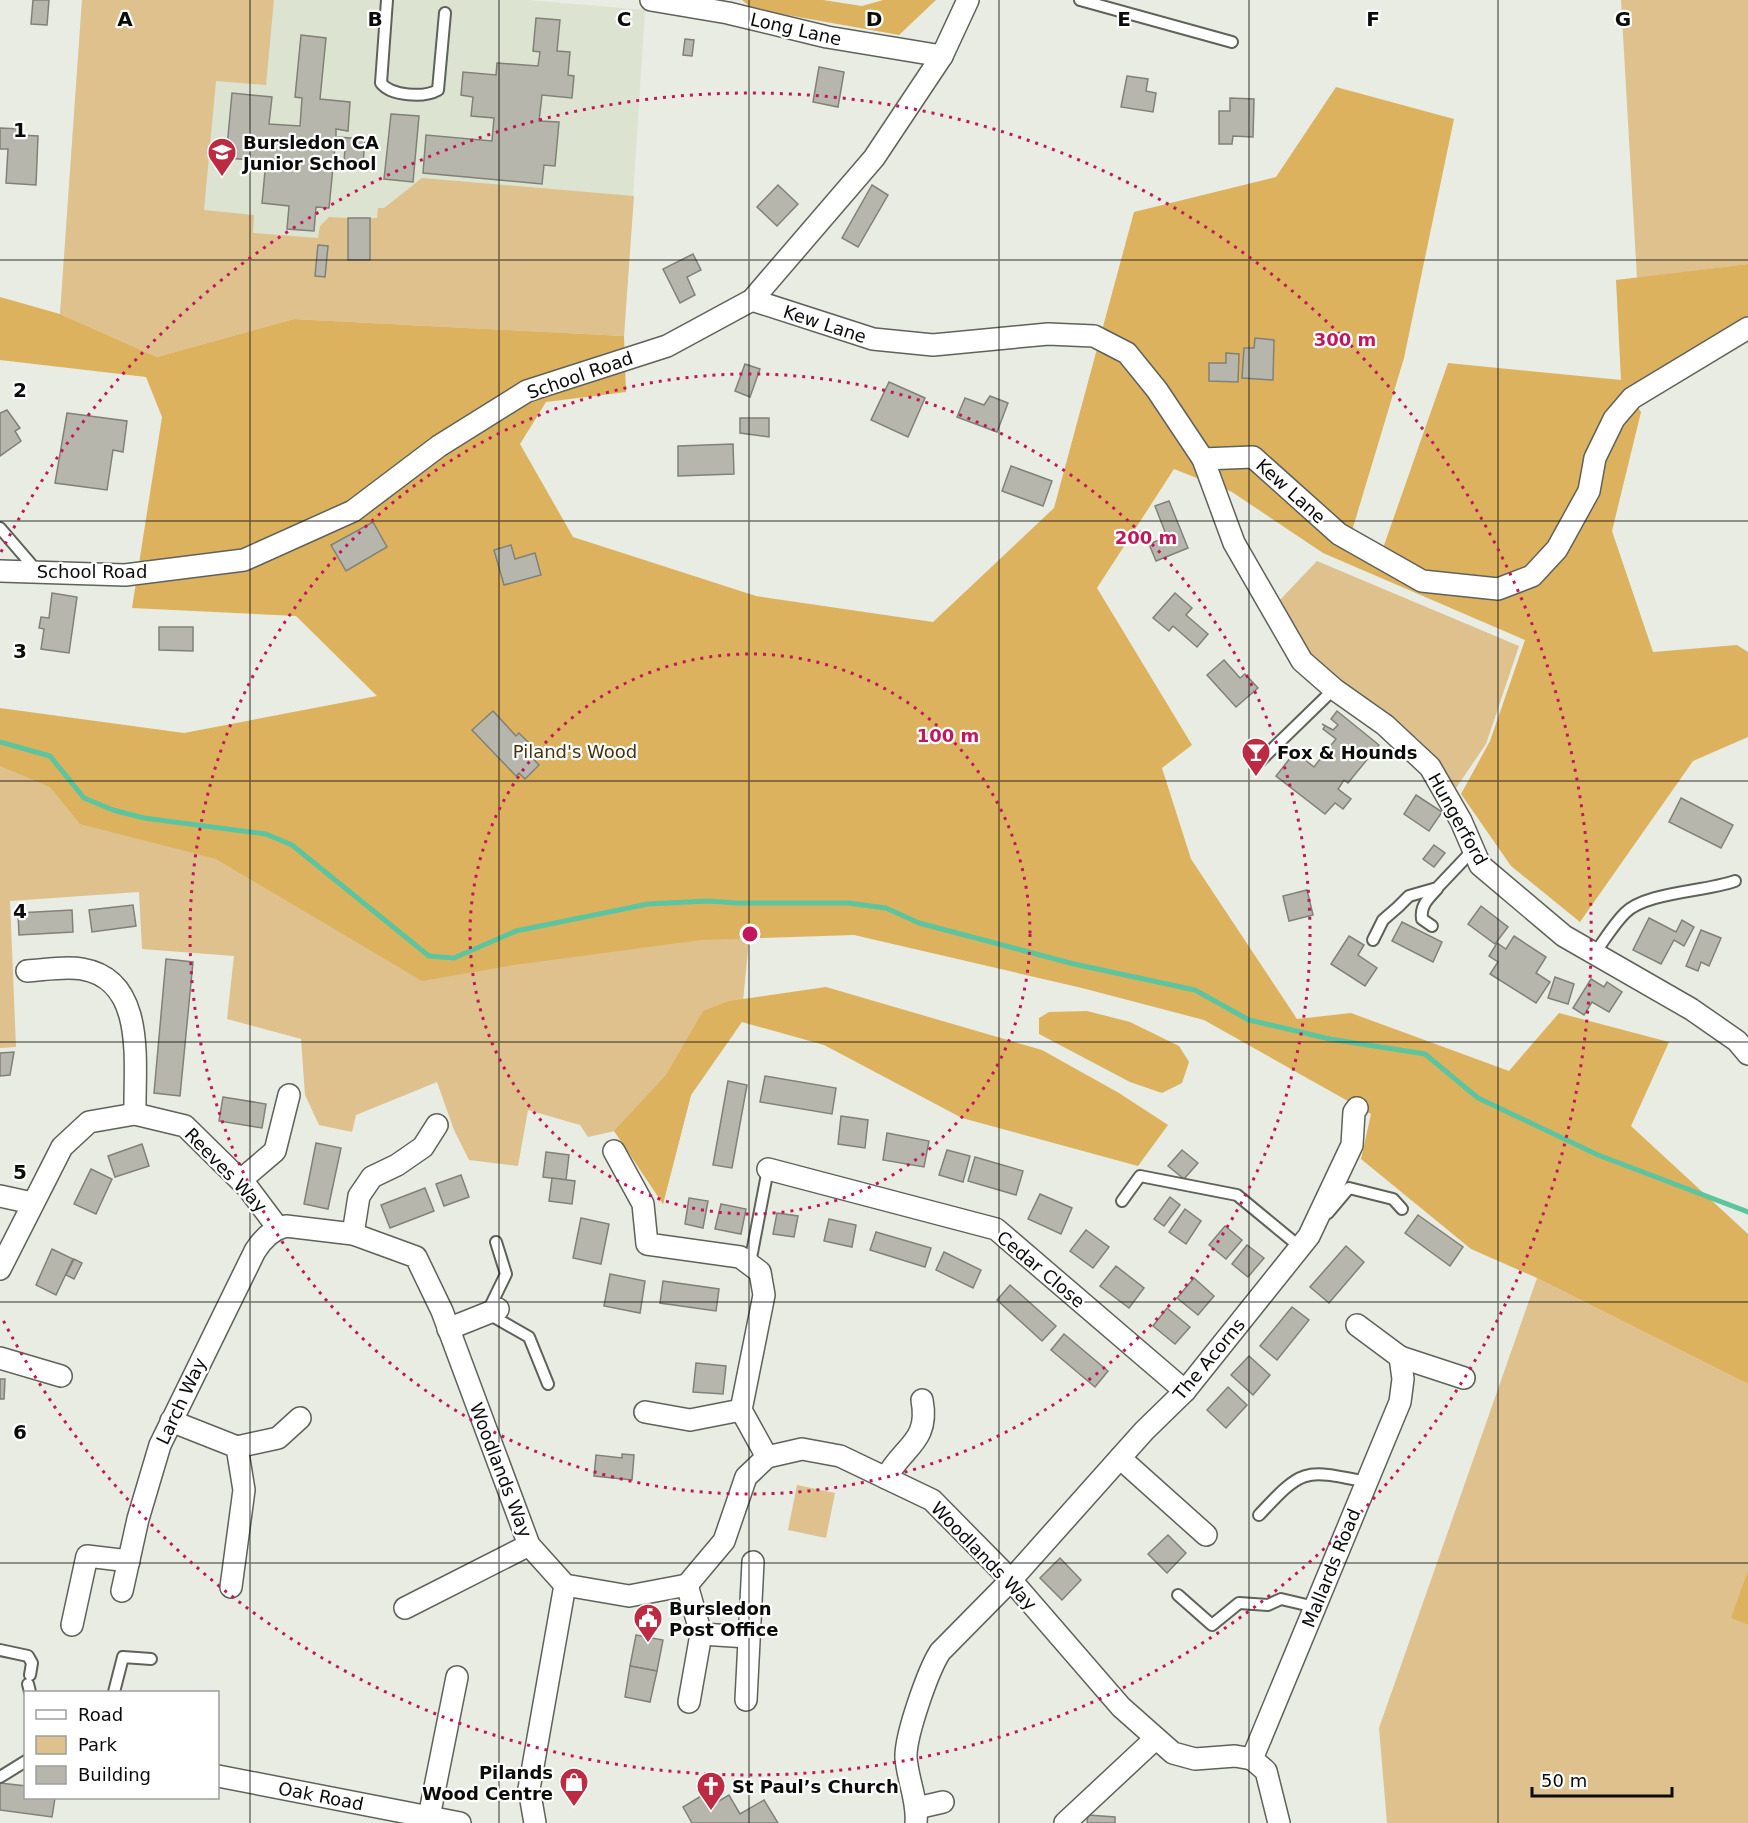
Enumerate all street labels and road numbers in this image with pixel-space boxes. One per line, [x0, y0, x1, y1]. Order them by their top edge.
street label: Long Lane [748, 8, 844, 50]
street label: Kew Lane [781, 301, 869, 347]
street label: School Road [524, 347, 636, 403]
street label: Kew Lane [1252, 454, 1330, 528]
street label: School Road [37, 561, 147, 582]
street label: Hungerford [1424, 769, 1492, 869]
street label: Reeves Way [181, 1123, 272, 1217]
street label: Cedar Close [993, 1226, 1089, 1312]
street label: The Acorns [1168, 1314, 1249, 1405]
street label: Larch Way [152, 1354, 210, 1448]
street label: Woodlands Way [466, 1400, 536, 1541]
street label: Woodlands Way [927, 1497, 1041, 1615]
street label: Mallards Road [1298, 1505, 1364, 1631]
street label: Oak Road [277, 1777, 365, 1815]

